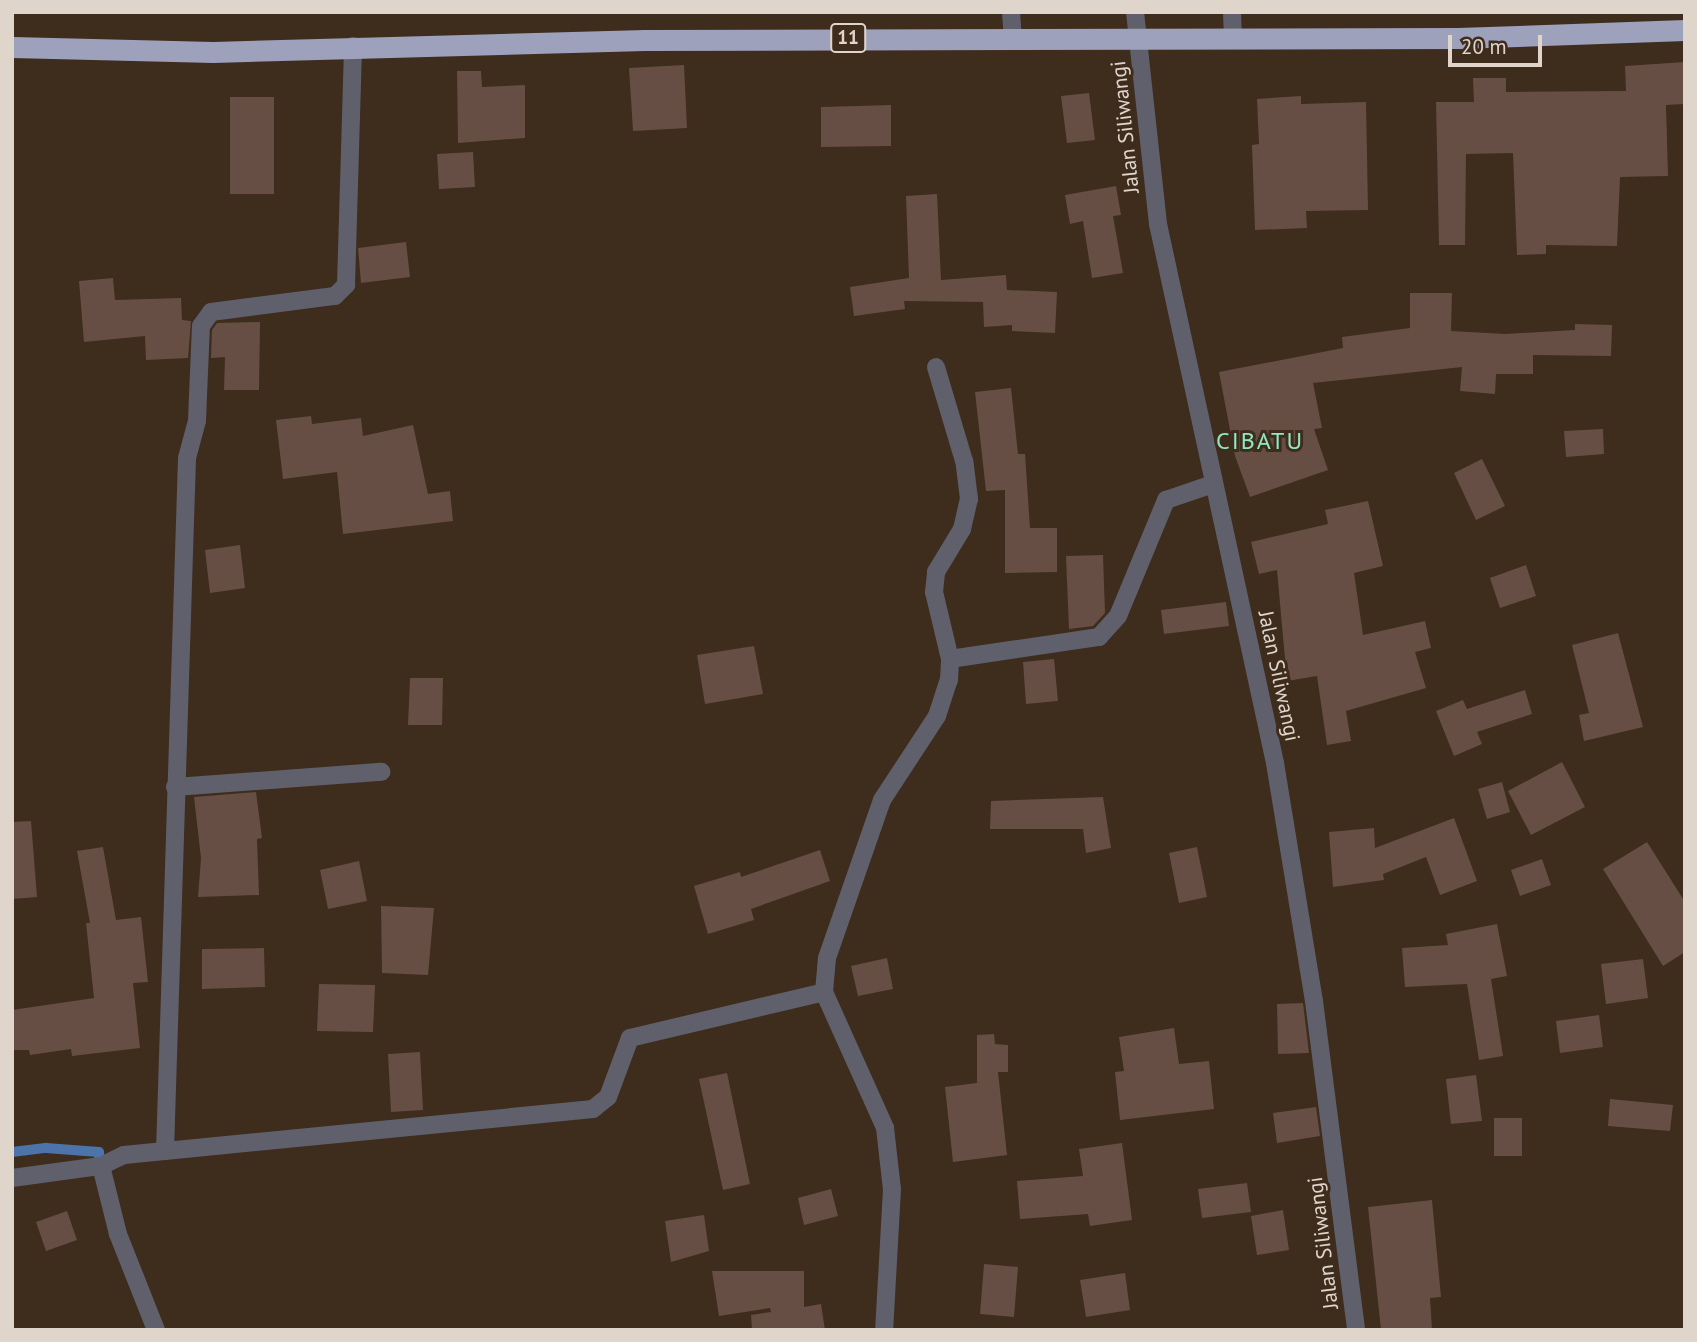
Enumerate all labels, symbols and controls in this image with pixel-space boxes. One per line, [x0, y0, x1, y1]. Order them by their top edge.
scale bar [1452, 21, 1546, 65]
road number: 11 [829, 22, 867, 54]
text: 20 m [1461, 33, 1507, 60]
street label: Jalan Siliwangi [1106, 60, 1144, 194]
district label: CIBATU [1217, 427, 1303, 455]
street label: Jalan Siliwangi [1253, 608, 1305, 744]
street label: Jalan Siliwangi [1302, 1175, 1344, 1311]

